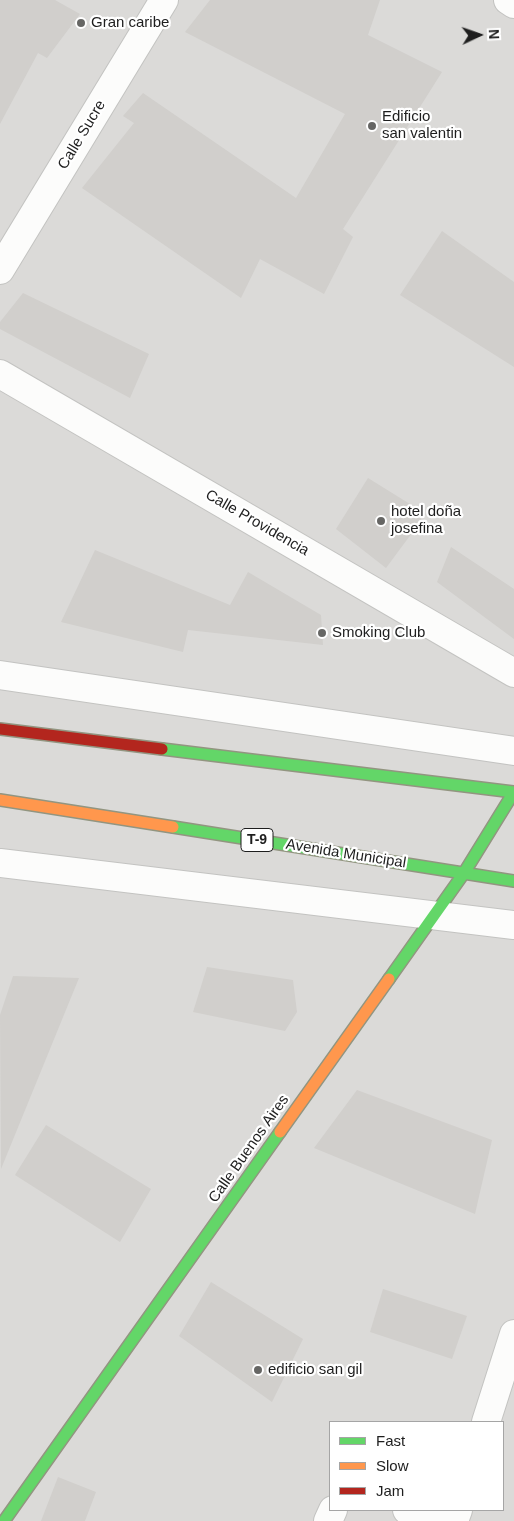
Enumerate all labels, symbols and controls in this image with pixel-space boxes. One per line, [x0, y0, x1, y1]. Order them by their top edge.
north arrow [454, 10, 504, 60]
place label: Gran caribe [91, 14, 169, 32]
marker: Gran caribe [75, 17, 87, 29]
text: N [486, 29, 502, 40]
street label: Calle Sucre [54, 97, 110, 173]
place label: Edificio san valentin [382, 108, 462, 143]
marker: Edificio san valentin [366, 120, 378, 132]
street label: Calle Providencia [202, 486, 312, 560]
place label: hotel doña josefina [391, 503, 461, 538]
marker: hotel doña josefina [375, 515, 387, 527]
place label: Smoking Club [332, 624, 425, 642]
marker: Smoking Club [316, 627, 328, 639]
road number: T-9 [241, 828, 273, 852]
street label: Avenida Municipal [285, 836, 407, 872]
street label: Calle Buenos Aires [205, 1092, 293, 1206]
place label: edificio san gil [268, 1361, 362, 1379]
marker: edificio san gil [252, 1364, 264, 1376]
legend [329, 1421, 504, 1511]
text: Fast [376, 1432, 405, 1449]
text: Slow [376, 1457, 409, 1474]
text: Jam [376, 1482, 404, 1499]

